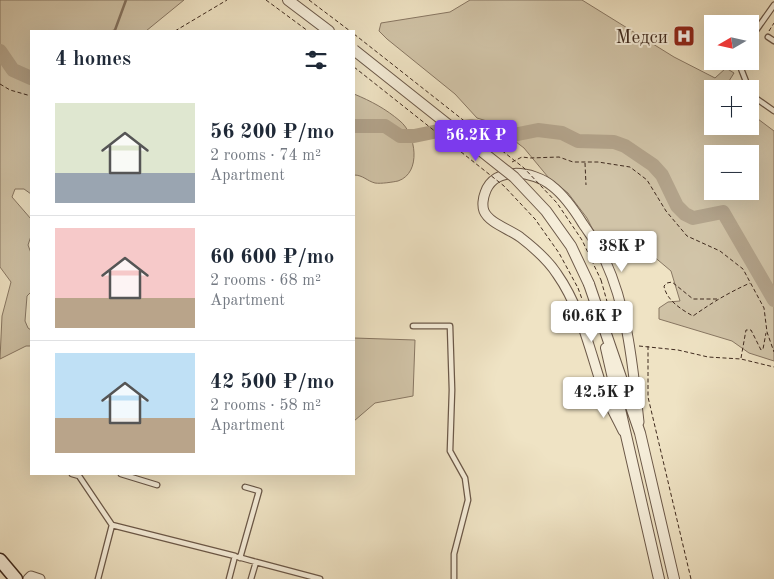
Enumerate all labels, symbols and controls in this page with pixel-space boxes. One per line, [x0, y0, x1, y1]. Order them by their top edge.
north arrow [704, 15, 759, 70]
map controls [704, 15, 759, 200]
hospital icon: Медси [672, 24, 696, 48]
place label: Медси [616, 29, 668, 48]
icon: filters [302, 46, 330, 74]
text: 4 homes [55, 49, 131, 70]
button: + [704, 80, 759, 135]
pin: 56.2K ₽ [430, 120, 522, 162]
text: 56 200 ₽/mo [210, 122, 334, 143]
icon: home [95, 123, 155, 183]
text: 56.2K ₽ [446, 128, 506, 144]
button: − [704, 145, 759, 200]
text: 2 rooms · 74 m² [210, 148, 321, 164]
text: Apartment [210, 168, 285, 184]
pin: 38K ₽ [587, 230, 657, 273]
text: 38K ₽ [599, 239, 645, 255]
text: 60 600 ₽/mo [210, 247, 334, 268]
icon: home [95, 248, 155, 308]
text: 2 rooms · 68 m² [210, 273, 321, 289]
text: Apartment [210, 293, 285, 309]
pin: 60.6K ₽ [546, 300, 638, 343]
text: 60.6K ₽ [562, 309, 622, 325]
text: 42 500 ₽/mo [210, 372, 334, 393]
icon: home [95, 373, 155, 433]
pin: 42.5K ₽ [558, 376, 650, 419]
text: 42.5K ₽ [574, 385, 634, 401]
text: 2 rooms · 58 m² [210, 398, 321, 414]
text: Apartment [210, 418, 285, 434]

